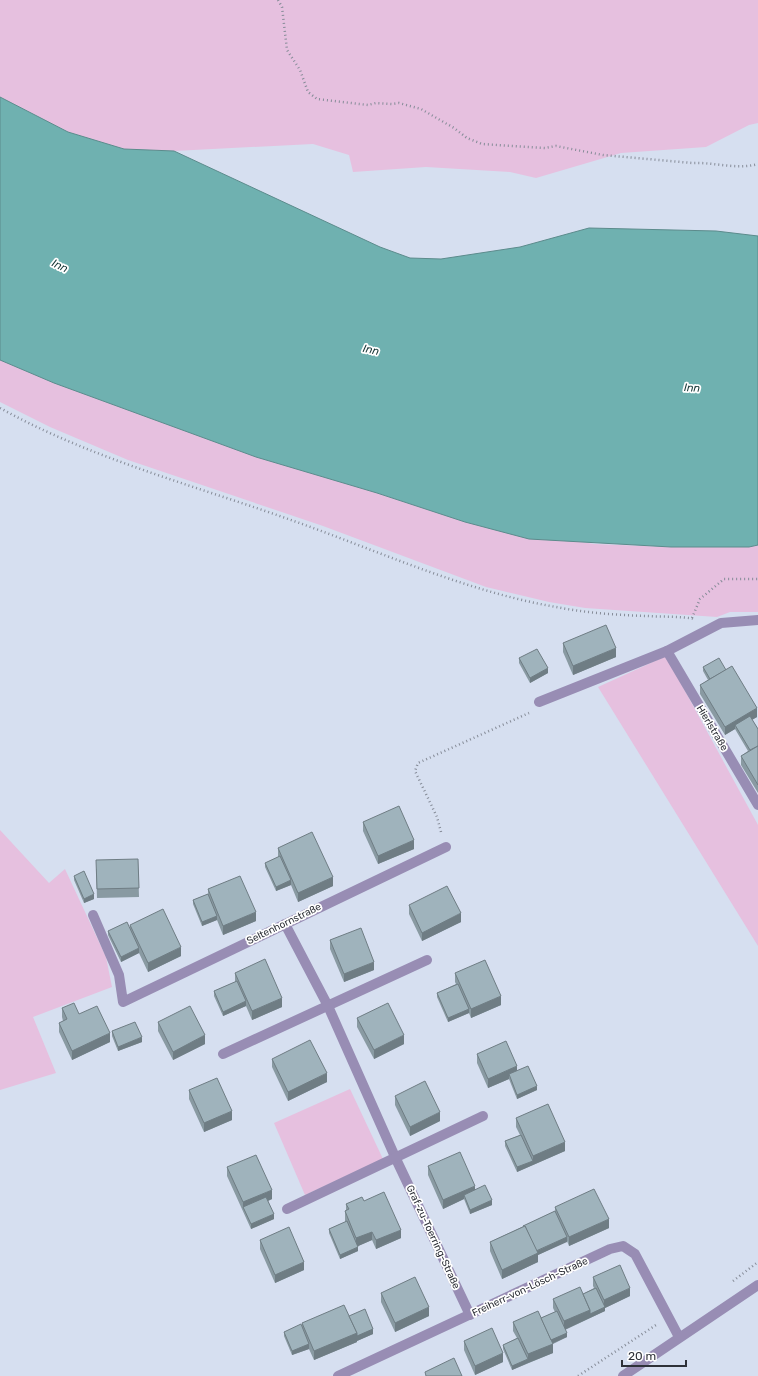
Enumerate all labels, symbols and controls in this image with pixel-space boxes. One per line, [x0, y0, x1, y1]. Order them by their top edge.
water label: Inn [50, 257, 70, 276]
water label: Inn [362, 342, 381, 358]
water label: Inn [683, 381, 701, 395]
street label: Hierlstraße [694, 703, 731, 753]
street label: Seltenhornstraße [245, 901, 323, 947]
street label: Graf-zu-Toerring-Straße [404, 1183, 463, 1291]
street label: Freiherr-von-Lösch-Straße [470, 1255, 590, 1319]
scale bar [622, 1342, 686, 1368]
text: 20 m [628, 1349, 656, 1363]

